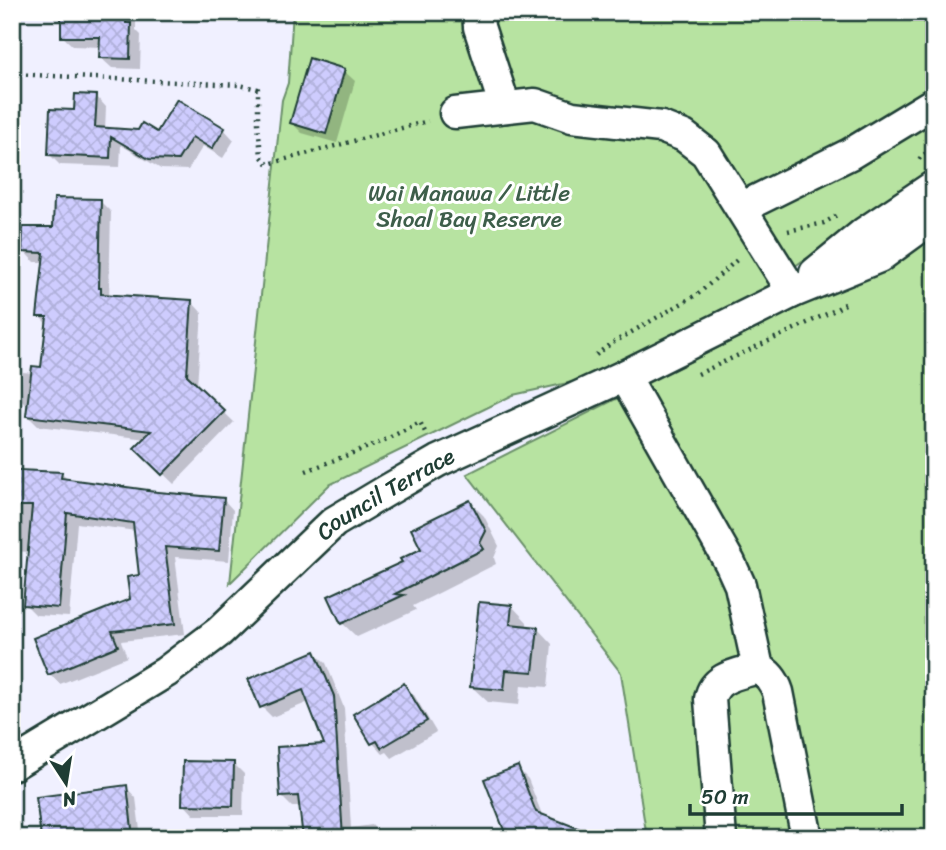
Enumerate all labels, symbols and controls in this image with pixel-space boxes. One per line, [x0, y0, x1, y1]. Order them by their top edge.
park label: Wai Manawa / Little Shoal Bay Reserve [368, 173, 570, 240]
street label: Council Terrace [306, 436, 461, 551]
north arrow [32, 748, 102, 818]
scale bar [690, 773, 902, 817]
text: 50 m [701, 778, 749, 816]
text: N [59, 781, 80, 817]

